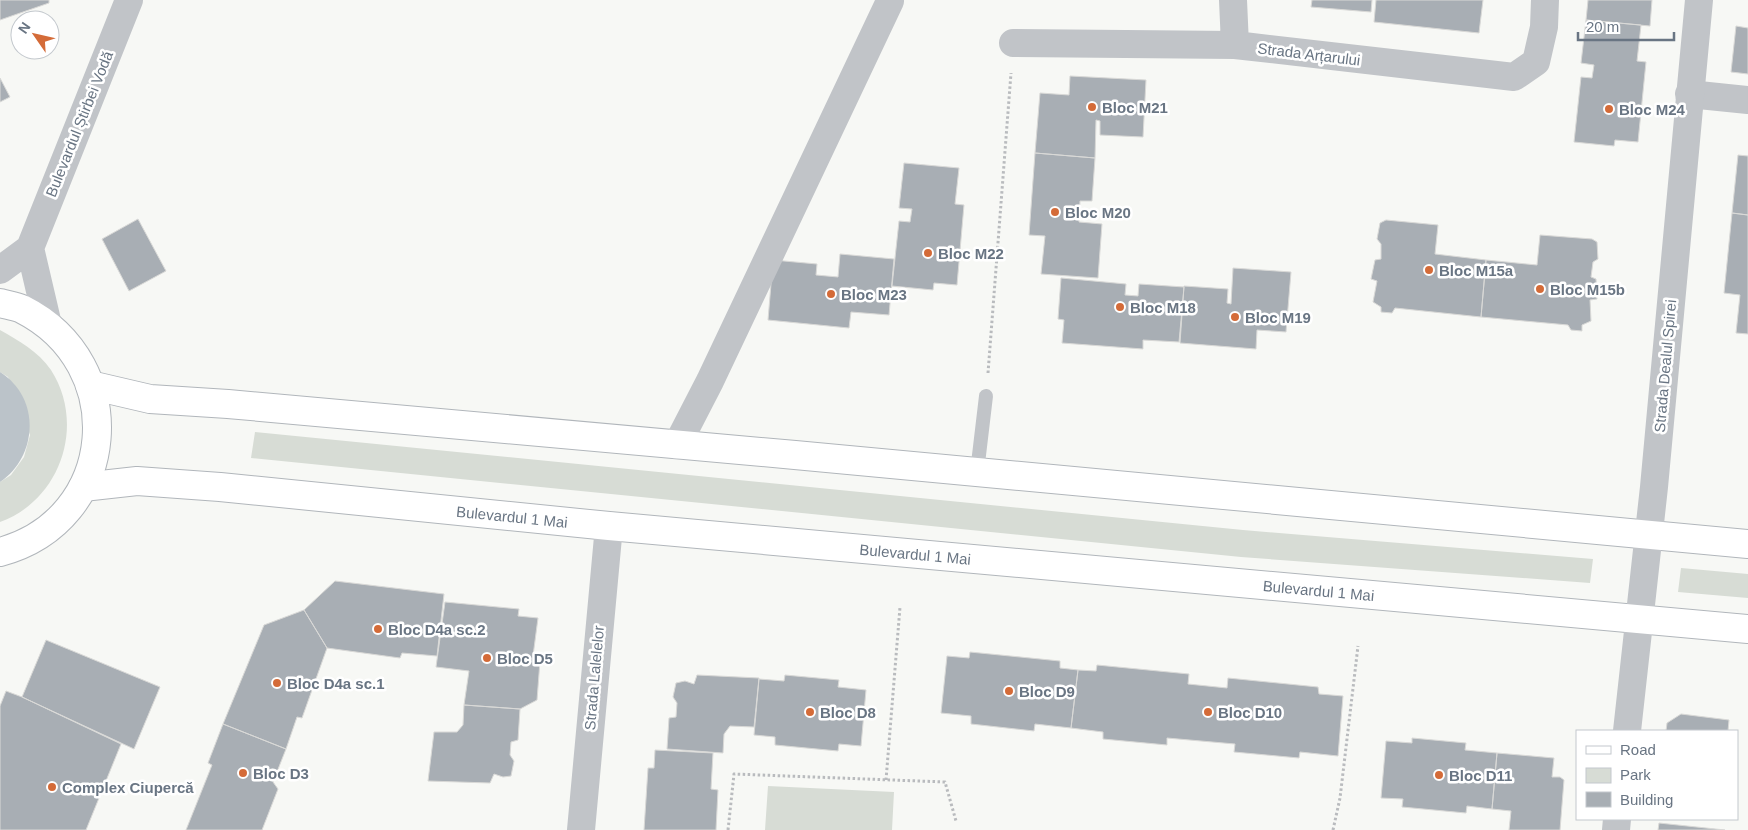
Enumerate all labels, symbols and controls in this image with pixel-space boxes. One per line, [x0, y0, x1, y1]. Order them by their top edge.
north arrow [10, 10, 60, 60]
scale bar [1578, 10, 1674, 42]
text: 20 m [1586, 18, 1619, 35]
text: N [15, 19, 34, 36]
street label: Strada Arțarului [1257, 39, 1361, 69]
street label: Bulevardul Știrbei Vodă [42, 48, 116, 199]
place label: Bloc M21 [1102, 99, 1168, 116]
marker: Bloc M21 [1086, 101, 1098, 113]
place label: Bloc M24 [1619, 101, 1686, 118]
marker: Bloc M24 [1603, 103, 1615, 115]
place label: Bloc M20 [1065, 204, 1131, 221]
marker: Bloc M20 [1049, 206, 1061, 218]
place label: Bloc M22 [938, 245, 1004, 262]
marker: Bloc M22 [922, 247, 934, 259]
place label: Bloc M15a [1439, 262, 1514, 279]
marker: Bloc M15a [1423, 264, 1435, 276]
place label: Bloc M15b [1550, 281, 1625, 298]
marker: Bloc M15b [1534, 283, 1546, 295]
place label: Bloc M23 [841, 286, 907, 303]
marker: Bloc M23 [825, 288, 837, 300]
place label: Bloc M18 [1130, 299, 1196, 316]
street label: Strada Dealul Spirei [1651, 299, 1679, 433]
marker: Bloc M18 [1114, 301, 1126, 313]
place label: Bloc M19 [1245, 309, 1311, 326]
marker: Bloc M19 [1229, 311, 1241, 323]
street label: Bulevardul 1 Mai [456, 502, 568, 530]
street label: Bulevardul 1 Mai [859, 540, 972, 567]
street label: Bulevardul 1 Mai [1262, 577, 1375, 604]
place label: Bloc D4a sc.2 [388, 621, 486, 638]
marker: Bloc D4a sc.2 [372, 623, 384, 635]
street label: Strada Lalelelor [581, 625, 607, 731]
place label: Bloc D5 [497, 650, 553, 667]
marker: Bloc D5 [481, 652, 493, 664]
place label: Bloc D4a sc.1 [287, 675, 385, 692]
marker: Bloc D4a sc.1 [271, 677, 283, 689]
place label: Bloc D9 [1019, 683, 1075, 700]
marker: Bloc D9 [1003, 685, 1015, 697]
place label: Bloc D8 [820, 704, 876, 721]
place label: Bloc D10 [1218, 704, 1282, 721]
marker: Bloc D8 [804, 706, 816, 718]
marker: Bloc D10 [1202, 706, 1214, 718]
legend [1576, 730, 1738, 820]
text: Road [1620, 741, 1656, 758]
place label: Bloc D3 [253, 765, 309, 782]
text: Park [1620, 766, 1651, 783]
marker: Bloc D3 [237, 767, 249, 779]
place label: Bloc D11 [1449, 767, 1512, 784]
marker: Bloc D11 [1433, 769, 1445, 781]
place label: Complex Ciupercă [62, 779, 194, 796]
marker: Complex Ciupercă [46, 781, 58, 793]
text: Building [1620, 791, 1673, 808]

